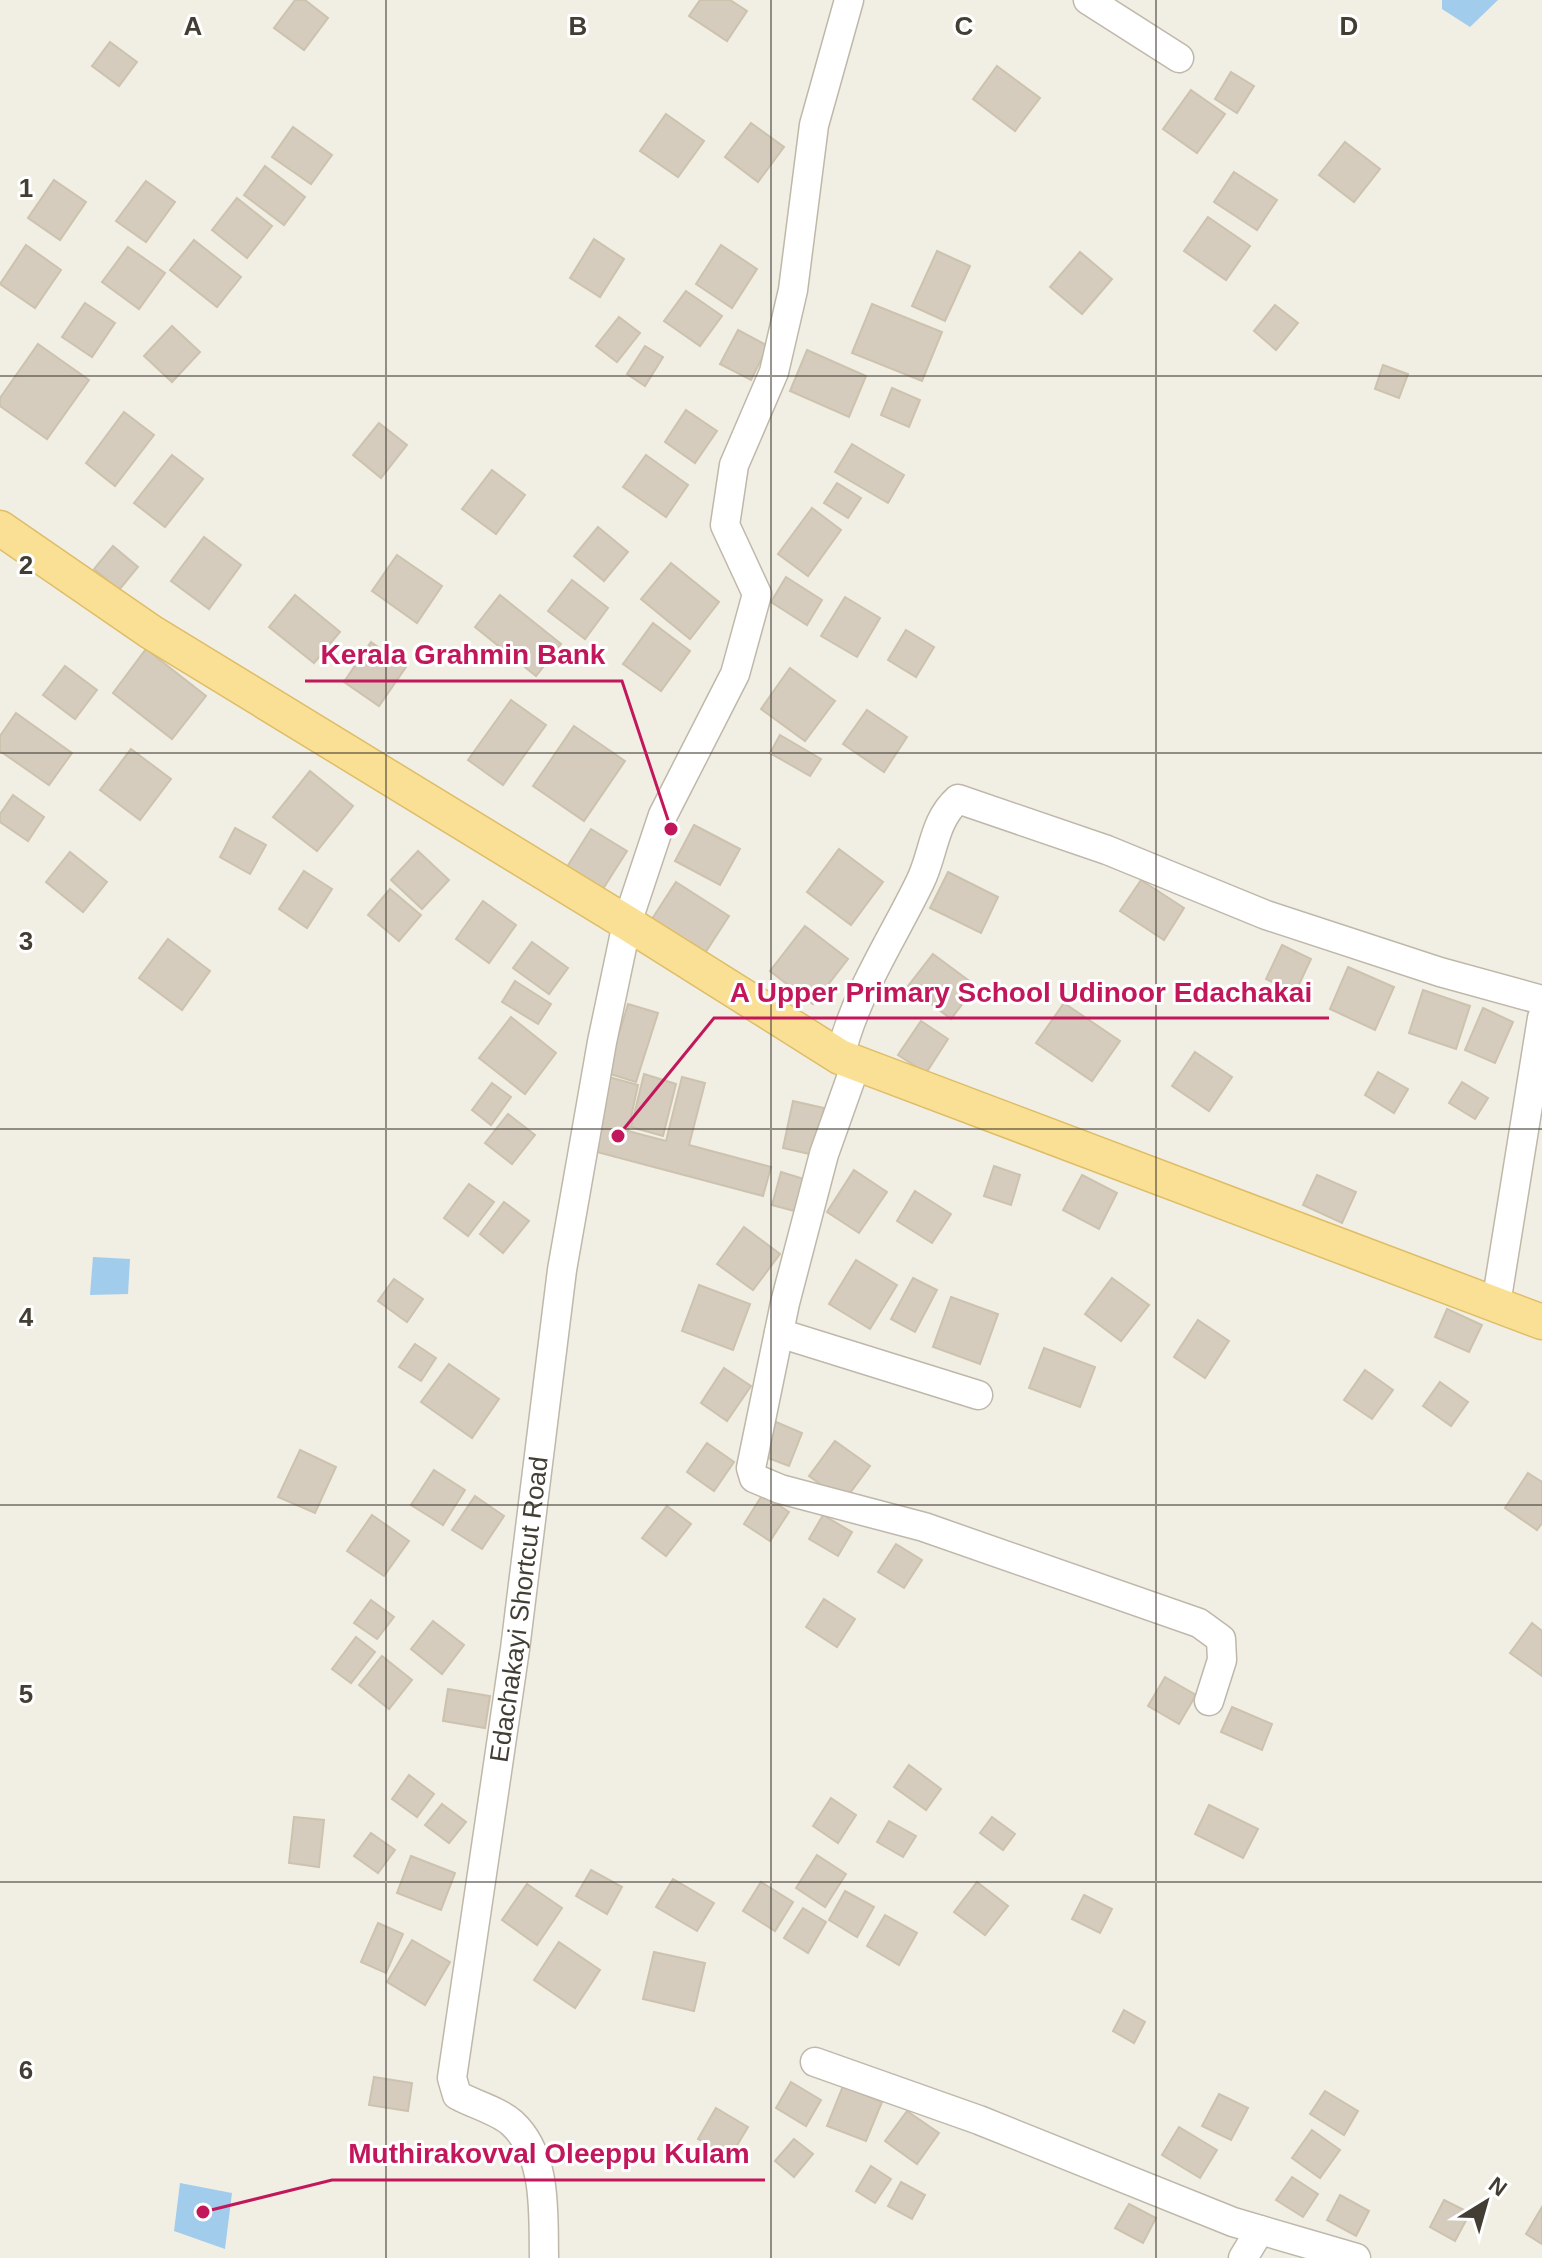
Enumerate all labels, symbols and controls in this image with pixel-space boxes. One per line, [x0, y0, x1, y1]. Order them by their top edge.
text: A [184, 11, 203, 41]
text: B [569, 11, 587, 41]
text: C [955, 11, 974, 41]
text: D [1340, 11, 1358, 41]
text: 1 [19, 173, 33, 203]
text: 2 [19, 550, 33, 580]
callout: Kerala Grahmin Bank [305, 629, 622, 681]
text: Kerala Grahmin Bank [321, 639, 606, 670]
text: 3 [19, 926, 33, 956]
callout: A Upper Primary School Udinoor Edachakai [714, 966, 1329, 1018]
text: A Upper Primary School Udinoor Edachakai [730, 977, 1312, 1008]
text: 4 [19, 1302, 34, 1332]
street label: Edachakayi Shortcut Road [484, 1455, 554, 1764]
text: 5 [19, 1679, 33, 1709]
text: 6 [19, 2055, 33, 2085]
callout: Muthirakovval Oleeppu Kulam [332, 2128, 765, 2180]
text: Muthirakovval Oleeppu Kulam [348, 2138, 750, 2169]
north arrow [1446, 2162, 1526, 2242]
text: N [1484, 2172, 1512, 2201]

